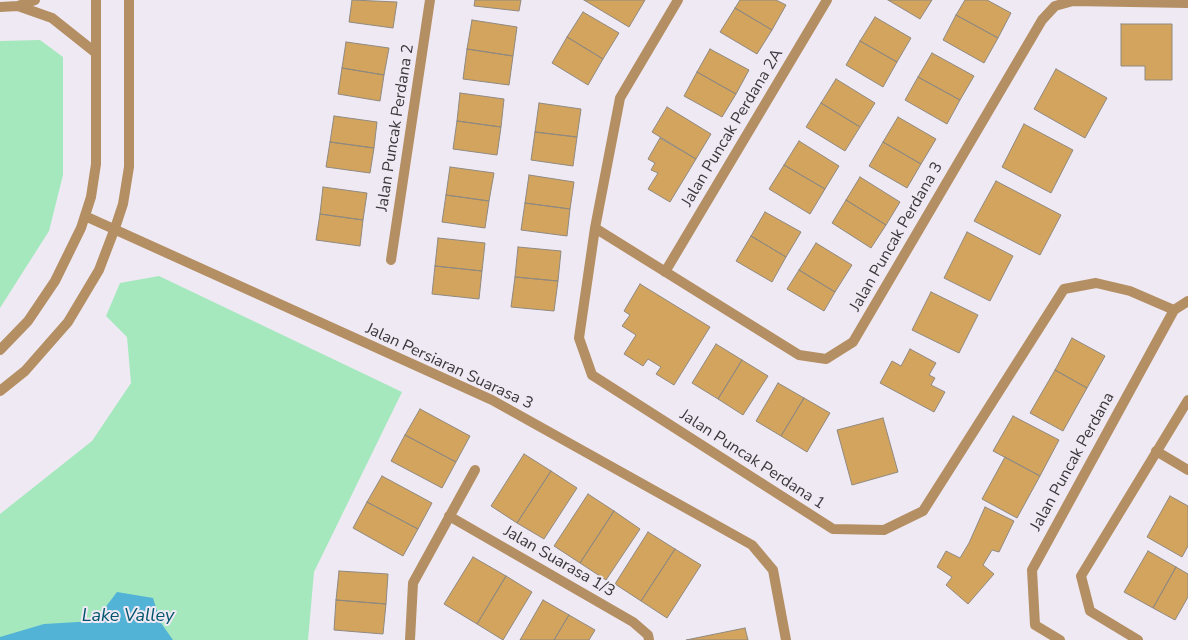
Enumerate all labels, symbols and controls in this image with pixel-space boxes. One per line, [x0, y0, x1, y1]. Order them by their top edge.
street label: Jalan Puncak Perdana 2 [373, 43, 419, 213]
street label: Jalan Puncak Perdana 2A [678, 46, 788, 210]
street label: Jalan Puncak Perdana 3 [846, 159, 948, 315]
street label: Jalan Persiaran Suarasa 3 [362, 320, 536, 414]
street label: Jalan Puncak Perdana [1027, 389, 1119, 535]
street label: Jalan Puncak Perdana 1 [676, 406, 828, 514]
street label: Jalan Suarasa 1/3 [500, 522, 618, 602]
water label: Lake Valley [82, 606, 174, 628]

